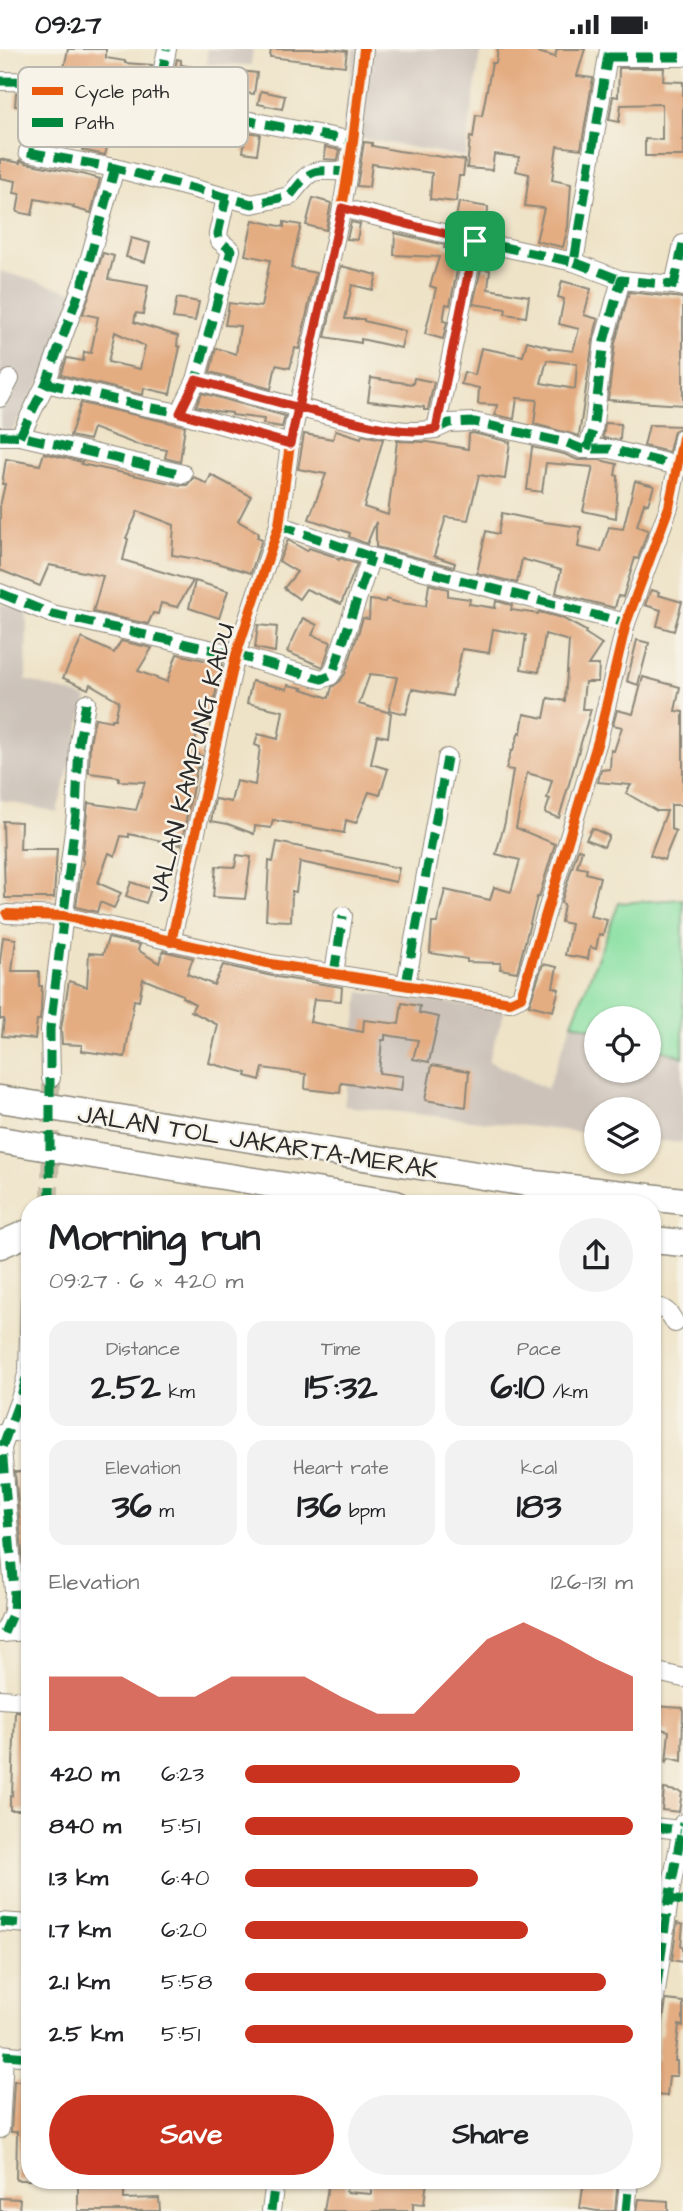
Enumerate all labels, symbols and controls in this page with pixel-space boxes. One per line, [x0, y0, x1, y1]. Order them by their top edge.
text: 09:27 [35, 7, 101, 43]
legend [18, 67, 248, 147]
text: Cycle path [75, 79, 170, 107]
text: Path [75, 110, 114, 137]
pin [445, 211, 505, 271]
icon: arrive [456, 222, 494, 260]
street label: JALAN KAMPUNG KADU [140, 619, 244, 905]
map controls [584, 1006, 661, 1174]
button: locate [584, 1006, 661, 1083]
street label: JALAN TOL JAKARTA–MERAK [75, 1096, 441, 1188]
button: layers [584, 1097, 661, 1174]
text: Morning run [49, 1213, 261, 1265]
button: share [559, 1218, 633, 1292]
text: 09:27 · 6 × 420 m [49, 1265, 244, 1297]
text: Distance [106, 1336, 180, 1363]
text: Time [321, 1336, 361, 1363]
text: Pace [517, 1336, 561, 1363]
text: 2.52 [91, 1363, 161, 1412]
text: 15:32 [305, 1363, 377, 1412]
text: 6:10 [490, 1363, 545, 1412]
text: km [161, 1379, 195, 1406]
text: /km [545, 1379, 588, 1406]
text: Elevation [106, 1455, 180, 1482]
text: Heart rate [293, 1455, 389, 1482]
text: kcal [521, 1455, 557, 1482]
text: 36 [112, 1482, 152, 1531]
text: 136 [297, 1482, 341, 1531]
text: 183 [517, 1482, 561, 1531]
text: m [152, 1498, 174, 1525]
text: bpm [341, 1498, 385, 1525]
text: Elevation [49, 1566, 140, 1598]
text: 126–131 m [551, 1566, 633, 1598]
text: 420 m [49, 1758, 119, 1790]
text: 6:23 [161, 1758, 204, 1790]
text: 840 m [49, 1810, 121, 1842]
text: 5:51 [161, 1810, 200, 1842]
text: 1.3 km [49, 1862, 108, 1894]
text: 6:40 [161, 1862, 209, 1894]
text: 1.7 km [49, 1914, 111, 1946]
text: 6:20 [161, 1914, 207, 1946]
text: 2.1 km [49, 1966, 110, 1998]
text: 5:58 [161, 1966, 212, 1998]
text: 2.5 km [49, 2018, 123, 2050]
text: 5:51 [161, 2018, 200, 2050]
button: Save [49, 2095, 334, 2175]
button: Share [348, 2095, 633, 2175]

